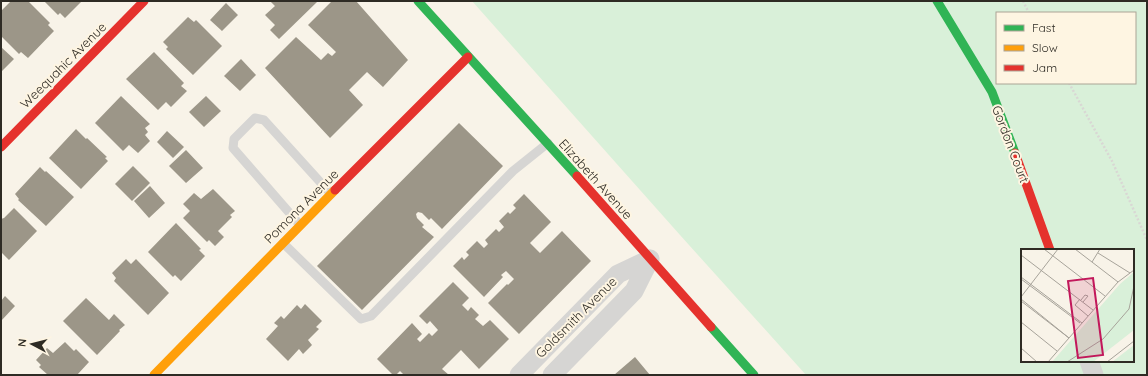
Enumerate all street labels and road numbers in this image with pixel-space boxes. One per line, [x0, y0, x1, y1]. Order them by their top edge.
street label: Weequahic Avenue [17, 19, 109, 111]
street label: Gordon Court [989, 103, 1033, 185]
street label: Elizabeth Avenue [556, 136, 636, 222]
street label: Pomona Avenue [260, 165, 342, 247]
street label: Goldsmith Avenue [532, 273, 620, 361]

